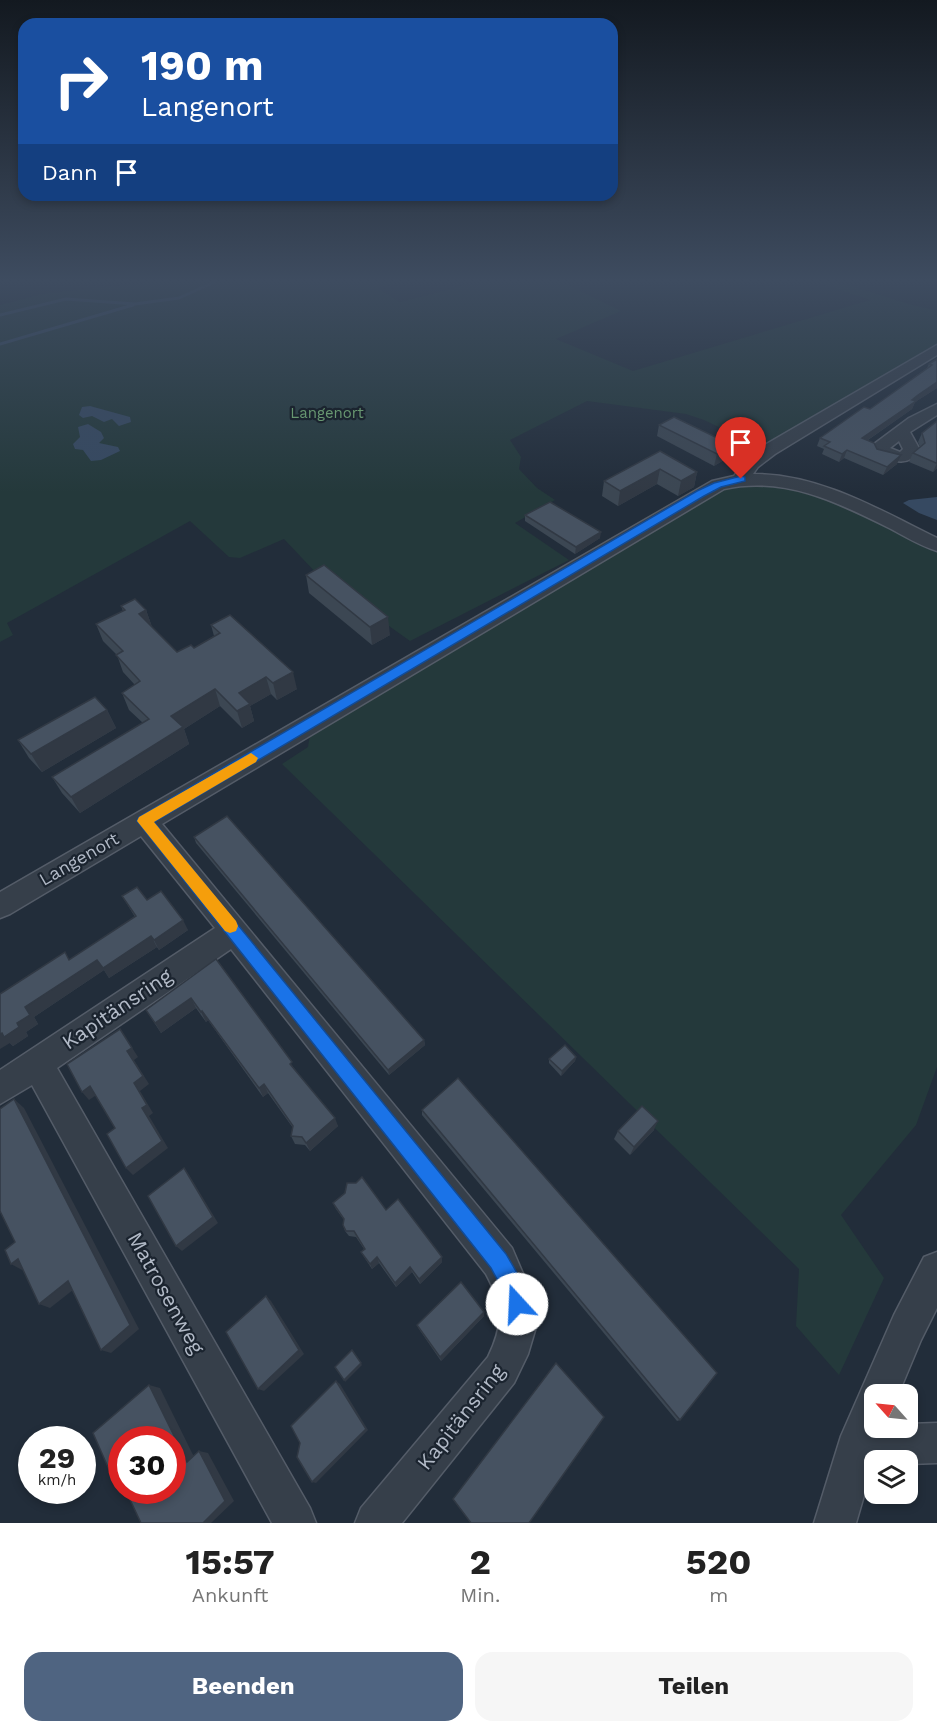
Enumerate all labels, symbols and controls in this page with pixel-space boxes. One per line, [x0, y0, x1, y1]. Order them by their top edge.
text: 190 m [141, 41, 264, 90]
icon: right [42, 42, 120, 120]
text: Langenort [141, 91, 274, 123]
icon: arrive [110, 156, 143, 189]
text: Dann [42, 160, 98, 185]
park label: Langenort [290, 404, 365, 422]
pin [715, 417, 766, 479]
icon: arrive [724, 426, 757, 459]
street label: Langenort [35, 827, 123, 890]
street label: Kapitänsring [57, 962, 177, 1055]
street label: Matrosenweg [123, 1227, 211, 1359]
position arrow [485, 1272, 549, 1336]
street label: Kapitänsring [412, 1358, 510, 1475]
north arrow [864, 1384, 918, 1438]
map controls [864, 1384, 918, 1504]
speed limit sign: 30 [108, 1426, 186, 1504]
text: 29 [39, 1440, 75, 1475]
button: layers [864, 1450, 918, 1504]
text: km/h [38, 1471, 76, 1489]
text: 15:57 [186, 1541, 275, 1583]
text: 2 [470, 1541, 491, 1583]
text: 520 [686, 1541, 751, 1583]
text: Ankunft [192, 1583, 268, 1607]
text: Min. [460, 1583, 500, 1607]
text: m [709, 1583, 728, 1607]
button: Beenden [24, 1652, 463, 1721]
button: Teilen [475, 1652, 913, 1721]

